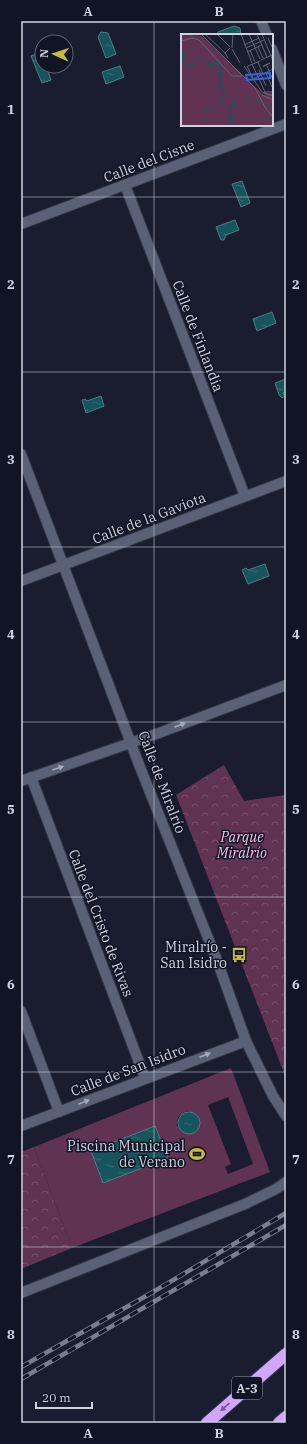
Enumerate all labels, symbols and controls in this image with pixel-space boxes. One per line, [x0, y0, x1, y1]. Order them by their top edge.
text: A [83, 3, 93, 20]
text: B [214, 3, 224, 20]
north arrow [34, 34, 74, 74]
inset map [181, 34, 273, 126]
text: N [37, 48, 51, 58]
text: 1 [7, 101, 15, 118]
text: 1 [292, 101, 300, 118]
street label: Calle del Cisne [101, 135, 197, 187]
text: 2 [7, 276, 15, 293]
text: 2 [292, 276, 300, 293]
street label: Calle de Finlandia [168, 278, 228, 395]
text: 3 [7, 451, 15, 468]
text: 3 [292, 451, 300, 468]
street label: Calle de la Gaviota [90, 488, 209, 548]
text: 4 [7, 626, 15, 643]
text: 4 [292, 626, 300, 643]
one-way arrow [175, 722, 187, 728]
street label: Calle de Miralrío [134, 728, 190, 836]
one-way arrow [52, 765, 64, 771]
text: 5 [7, 801, 15, 818]
text: 5 [292, 801, 300, 818]
park label: Parque Miralrío [216, 828, 267, 862]
street label: Calle del Cristo de Rivas [65, 847, 137, 999]
place label: Miralrío - San Isidro [160, 938, 227, 972]
bus stop icon: Miralrío - San Isidro [230, 946, 248, 964]
text: 6 [7, 976, 15, 993]
text: 6 [292, 976, 300, 993]
street label: Calle de San Isidro [68, 1040, 188, 1100]
one-way arrow [199, 1052, 211, 1058]
one-way arrow [78, 1099, 90, 1105]
place label: Piscina Municipal de Verano [67, 1137, 185, 1171]
sports icon: Piscina Municipal de Verano [188, 1145, 206, 1163]
text: 7 [7, 1151, 15, 1168]
text: 7 [292, 1151, 300, 1168]
text: 8 [7, 1326, 15, 1343]
text: 8 [292, 1326, 300, 1343]
road number: A-3 [232, 1377, 262, 1399]
scale bar [36, 1384, 92, 1410]
text: 20 m [42, 1390, 71, 1405]
one-way arrow [220, 1403, 230, 1412]
text: A [83, 1425, 93, 1442]
text: B [214, 1425, 224, 1442]

